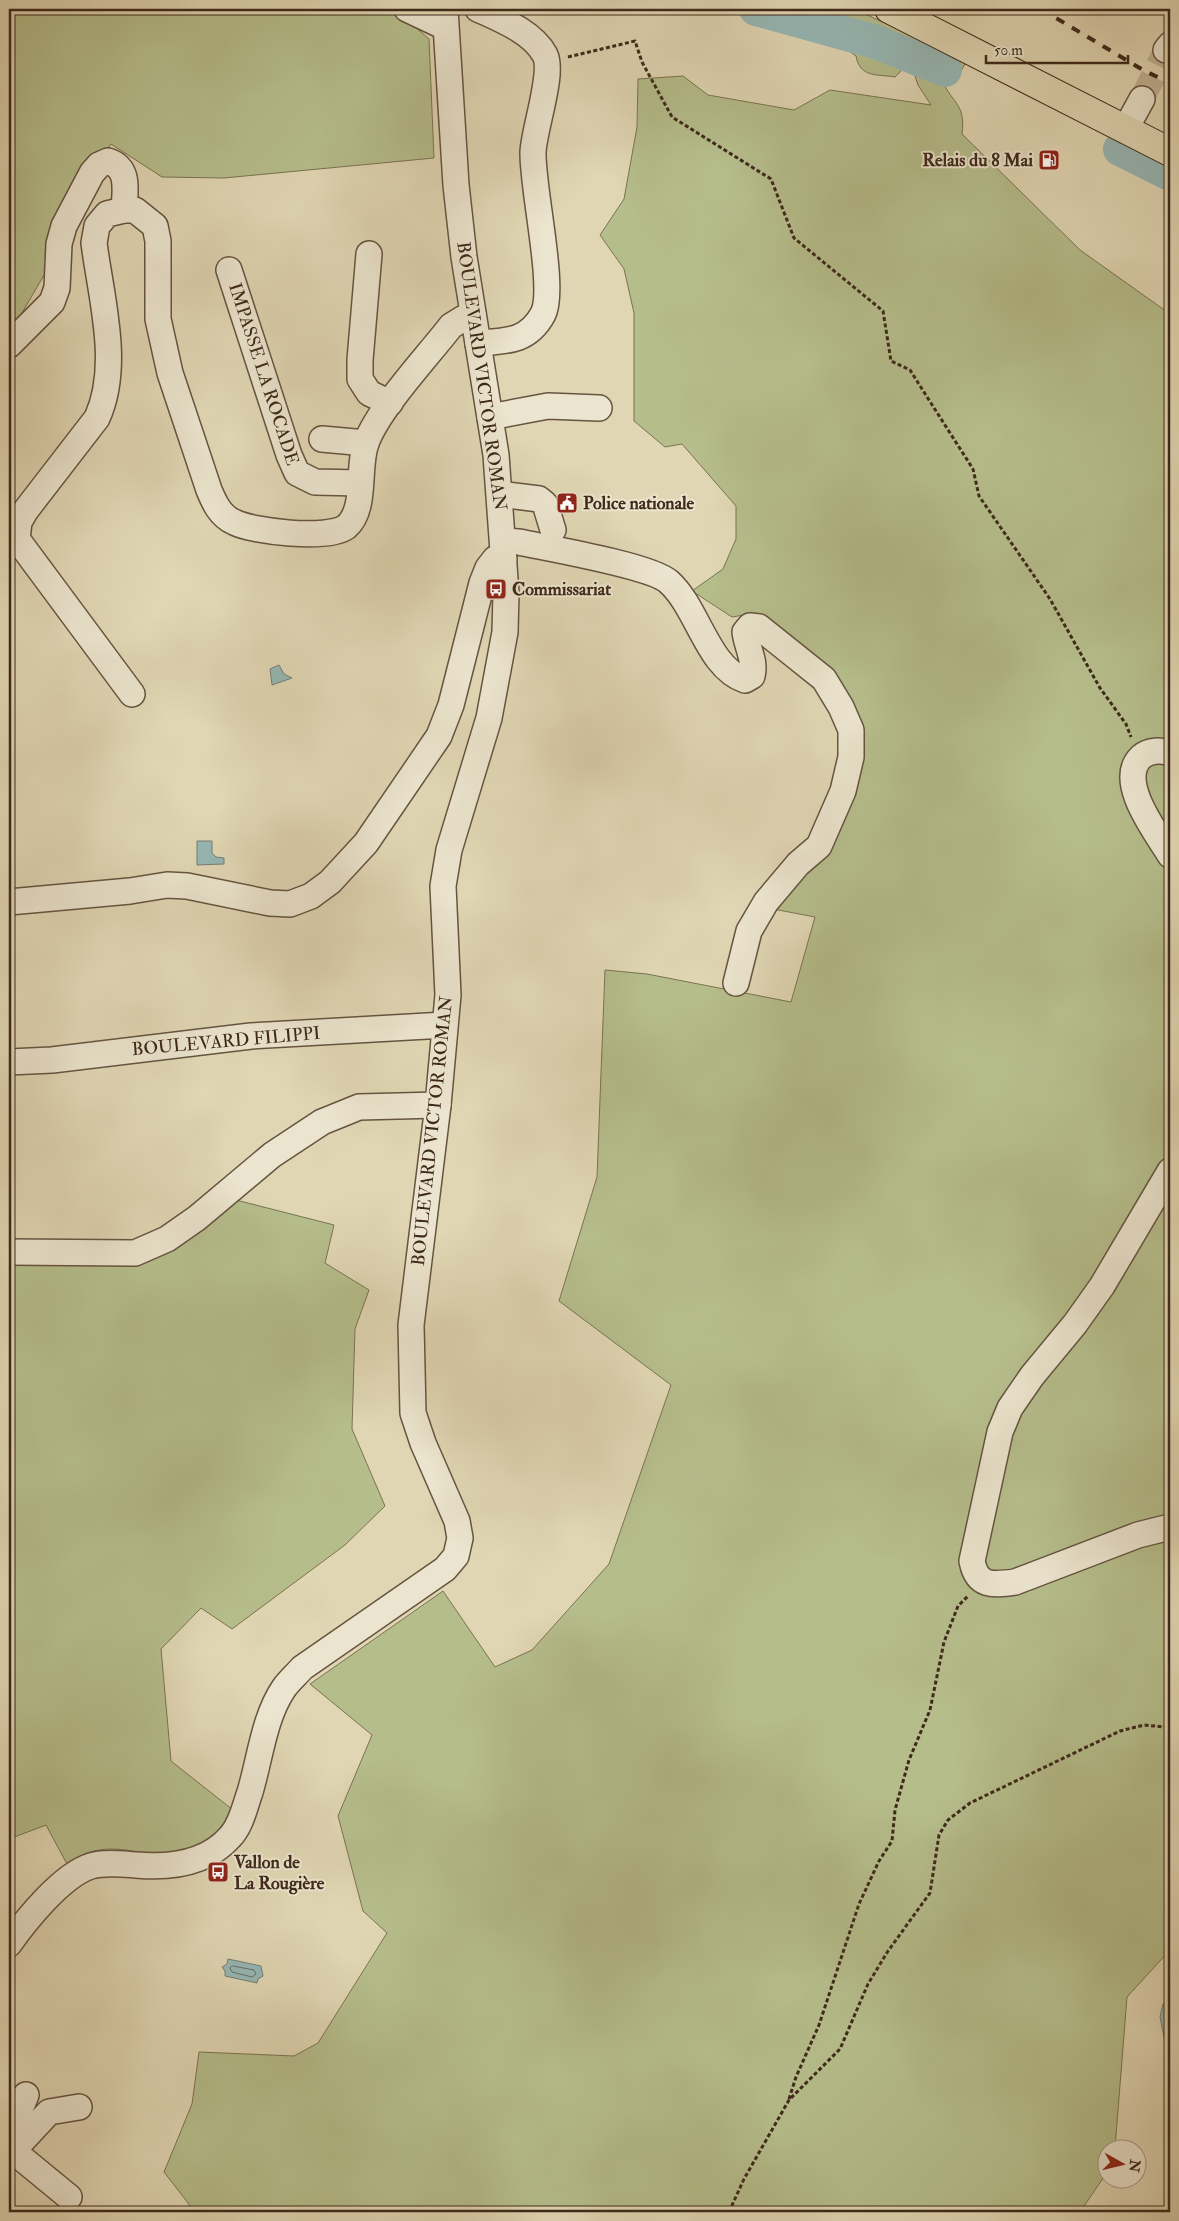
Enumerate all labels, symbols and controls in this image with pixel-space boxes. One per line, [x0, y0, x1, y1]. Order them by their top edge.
scale bar [986, 32, 1129, 64]
text: 50 m [994, 41, 1023, 60]
fuel station icon: Relais du 8 Mai [1037, 148, 1061, 172]
place label: Relais du 8 Mai [922, 149, 1033, 172]
street label: BOULEVARD VICTOR ROMAN [451, 240, 512, 512]
street label: IMPASSE LA ROCADE [223, 280, 304, 468]
public building icon: Police nationale [555, 491, 579, 515]
place label: Police nationale [583, 492, 695, 515]
bus stop icon: Commissariat [484, 577, 508, 601]
place label: Commissariat [512, 578, 611, 601]
street label: BOULEVARD VICTOR ROMAN [407, 995, 458, 1267]
street label: BOULEVARD FILIPPI [131, 1022, 321, 1061]
place label: Vallon de La Rougière [233, 1851, 325, 1895]
bus stop icon: Vallon de La Rougière [206, 1860, 230, 1884]
north arrow [1096, 2138, 1146, 2188]
text: N [1125, 2157, 1144, 2174]

